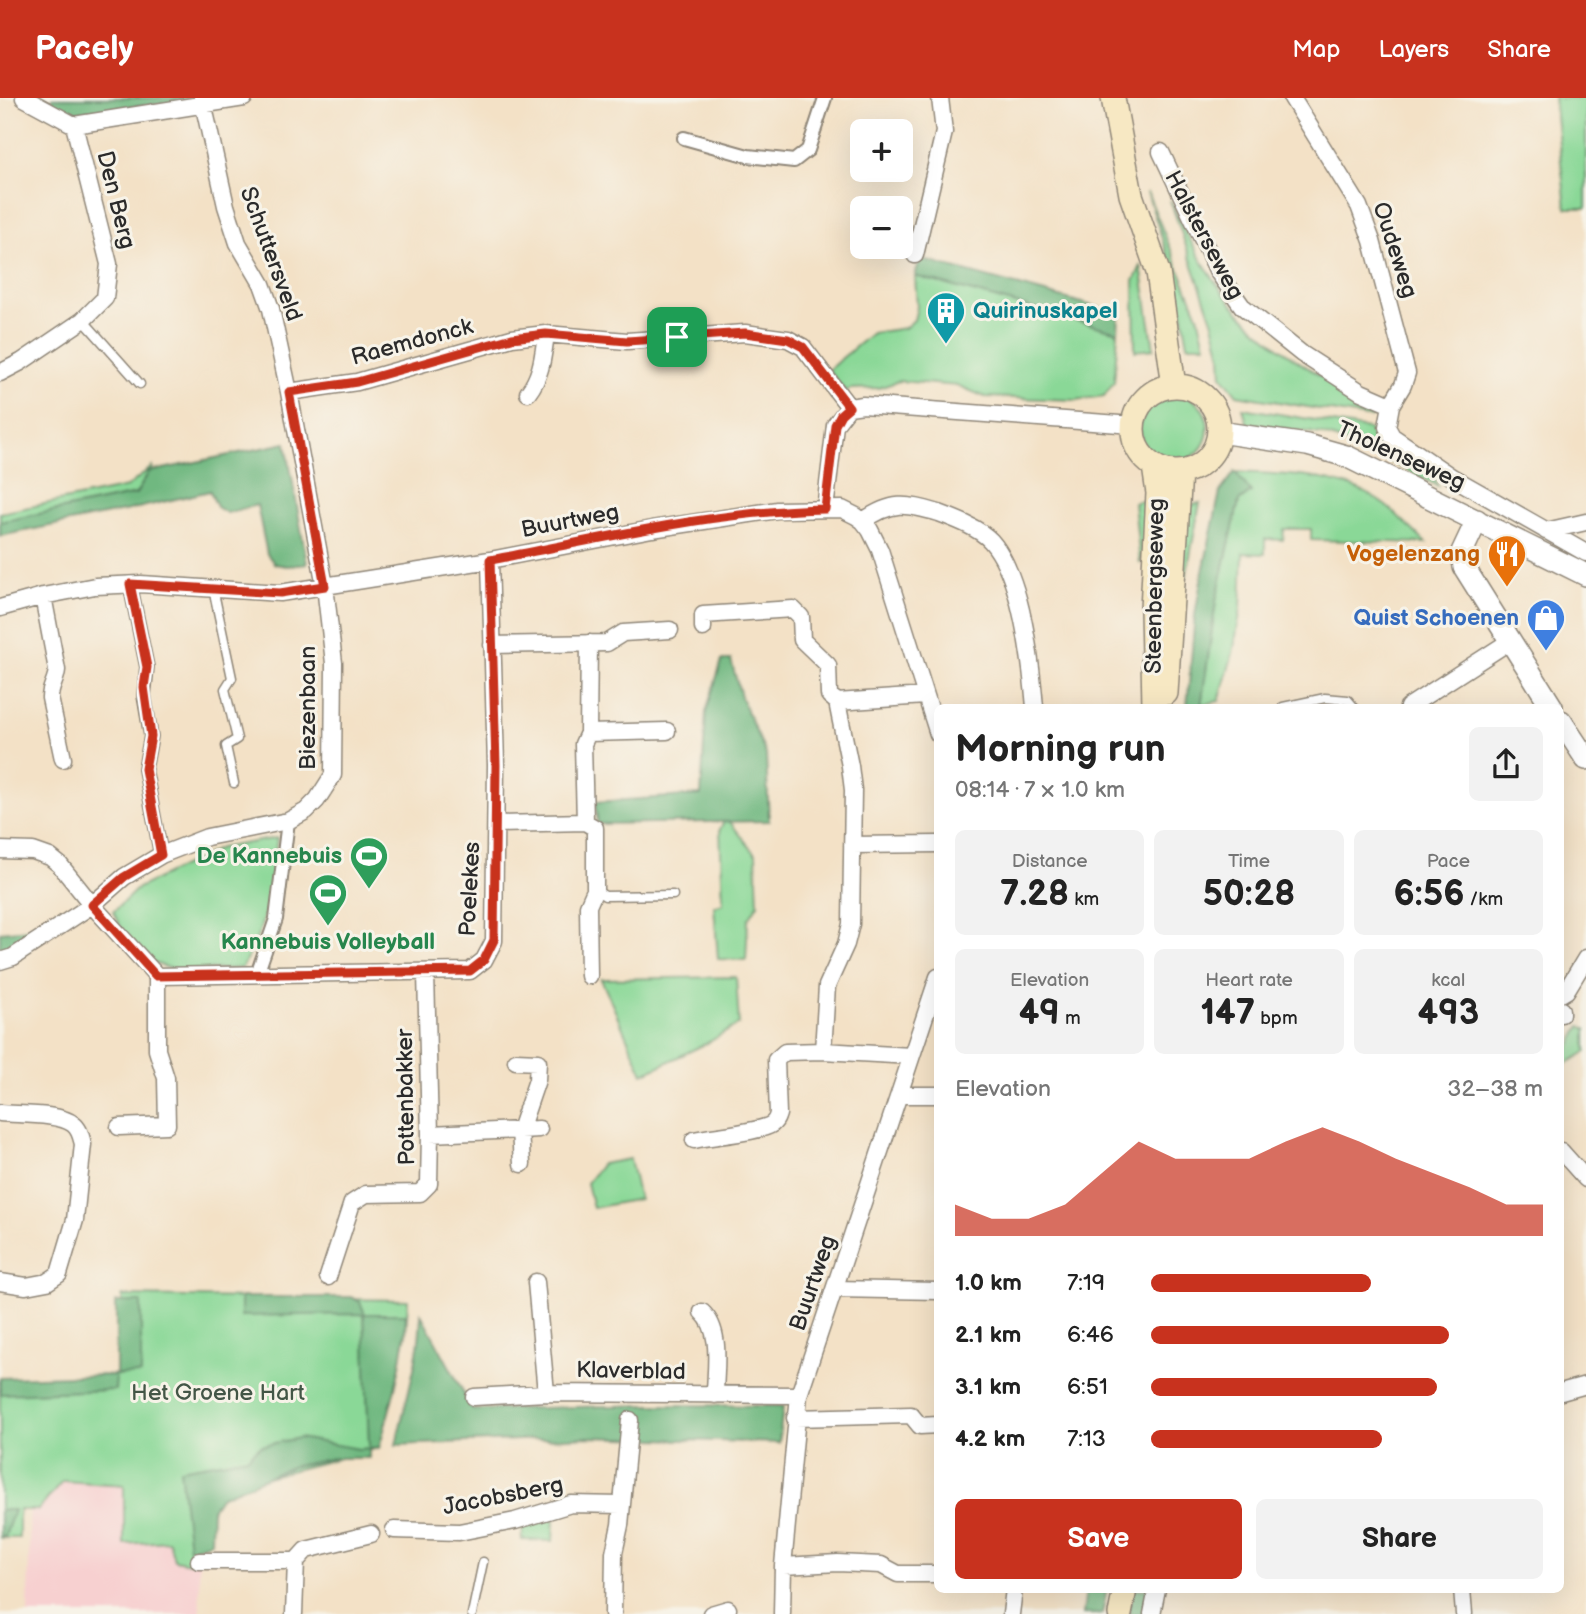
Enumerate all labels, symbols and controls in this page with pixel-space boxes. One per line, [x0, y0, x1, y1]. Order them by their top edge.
text: Pacely [35, 29, 134, 69]
text: Map [1292, 35, 1340, 64]
text: Layers [1378, 35, 1449, 64]
text: Share [1487, 35, 1551, 64]
map controls [850, 119, 913, 259]
button: + [850, 119, 913, 182]
street label: Den Berg [90, 148, 142, 252]
street label: Halsterseweg [1158, 166, 1250, 304]
street label: Schuttersveld [234, 183, 308, 325]
button: − [850, 196, 913, 259]
street label: Oudeweg [1366, 198, 1424, 302]
building icon: Quirinuskapel [925, 290, 967, 345]
place label: Quirinuskapel [973, 297, 1118, 325]
pin [647, 307, 707, 367]
street label: Raemdonck [348, 312, 477, 372]
icon: arrive [658, 318, 696, 356]
street label: Tholenseweg [1332, 415, 1470, 497]
street label: Buurtweg [519, 498, 621, 544]
street label: Steenbergseweg [1139, 498, 1171, 674]
restaurant icon: Vogelenzang [1486, 533, 1528, 588]
place label: Vogelenzang [1347, 540, 1480, 568]
shop icon: Quist Schoenen [1525, 597, 1567, 652]
place label: Quist Schoenen [1354, 604, 1519, 632]
street label: Biezenbaan [294, 646, 322, 770]
text: Morning run [955, 727, 1166, 772]
button: share [1469, 727, 1543, 801]
text: 08:14 · 7 × 1.0 km [955, 776, 1125, 804]
sports icon: De Kannebuis [348, 835, 390, 890]
street label: Poelekes [454, 841, 486, 937]
place label: De Kannebuis [196, 842, 342, 870]
text: Distance [1012, 850, 1088, 873]
text: Time [1228, 850, 1270, 873]
text: Pace [1427, 850, 1470, 873]
sports icon: Kannebuis Volleyball [307, 872, 349, 927]
text: 7.28 [1000, 873, 1069, 916]
text: 50:28 [1203, 873, 1295, 916]
text: 6:56 [1393, 873, 1464, 916]
text: km [1069, 888, 1099, 911]
text: /km [1464, 888, 1503, 911]
place label: Kannebuis Volleyball [221, 928, 435, 956]
text: Elevation [1010, 969, 1089, 992]
text: Heart rate [1205, 969, 1293, 992]
text: kcal [1431, 969, 1465, 992]
text: 49 [1019, 992, 1060, 1035]
text: 147 [1200, 992, 1255, 1035]
text: 493 [1418, 992, 1479, 1035]
text: m [1060, 1007, 1081, 1030]
text: bpm [1255, 1007, 1298, 1030]
street label: Pottenbakker [391, 1028, 421, 1166]
text: Elevation [955, 1075, 1051, 1103]
text: 32–38 m [1447, 1075, 1543, 1103]
street label: Buurtweg [784, 1232, 842, 1334]
text: 1.0 km [955, 1269, 1022, 1297]
text: 7:19 [1067, 1269, 1105, 1297]
text: 2.1 km [955, 1321, 1021, 1349]
text: 6:46 [1067, 1321, 1114, 1349]
street label: Klaverblad [576, 1356, 686, 1386]
text: 3.1 km [955, 1373, 1021, 1401]
text: 6:51 [1067, 1373, 1108, 1401]
park label: Het Groene Hart [131, 1379, 305, 1407]
text: 4.2 km [955, 1425, 1025, 1453]
text: 7:13 [1067, 1425, 1106, 1453]
street label: Jacobsberg [440, 1471, 566, 1521]
button: Save [955, 1499, 1242, 1579]
button: Share [1256, 1499, 1543, 1579]

